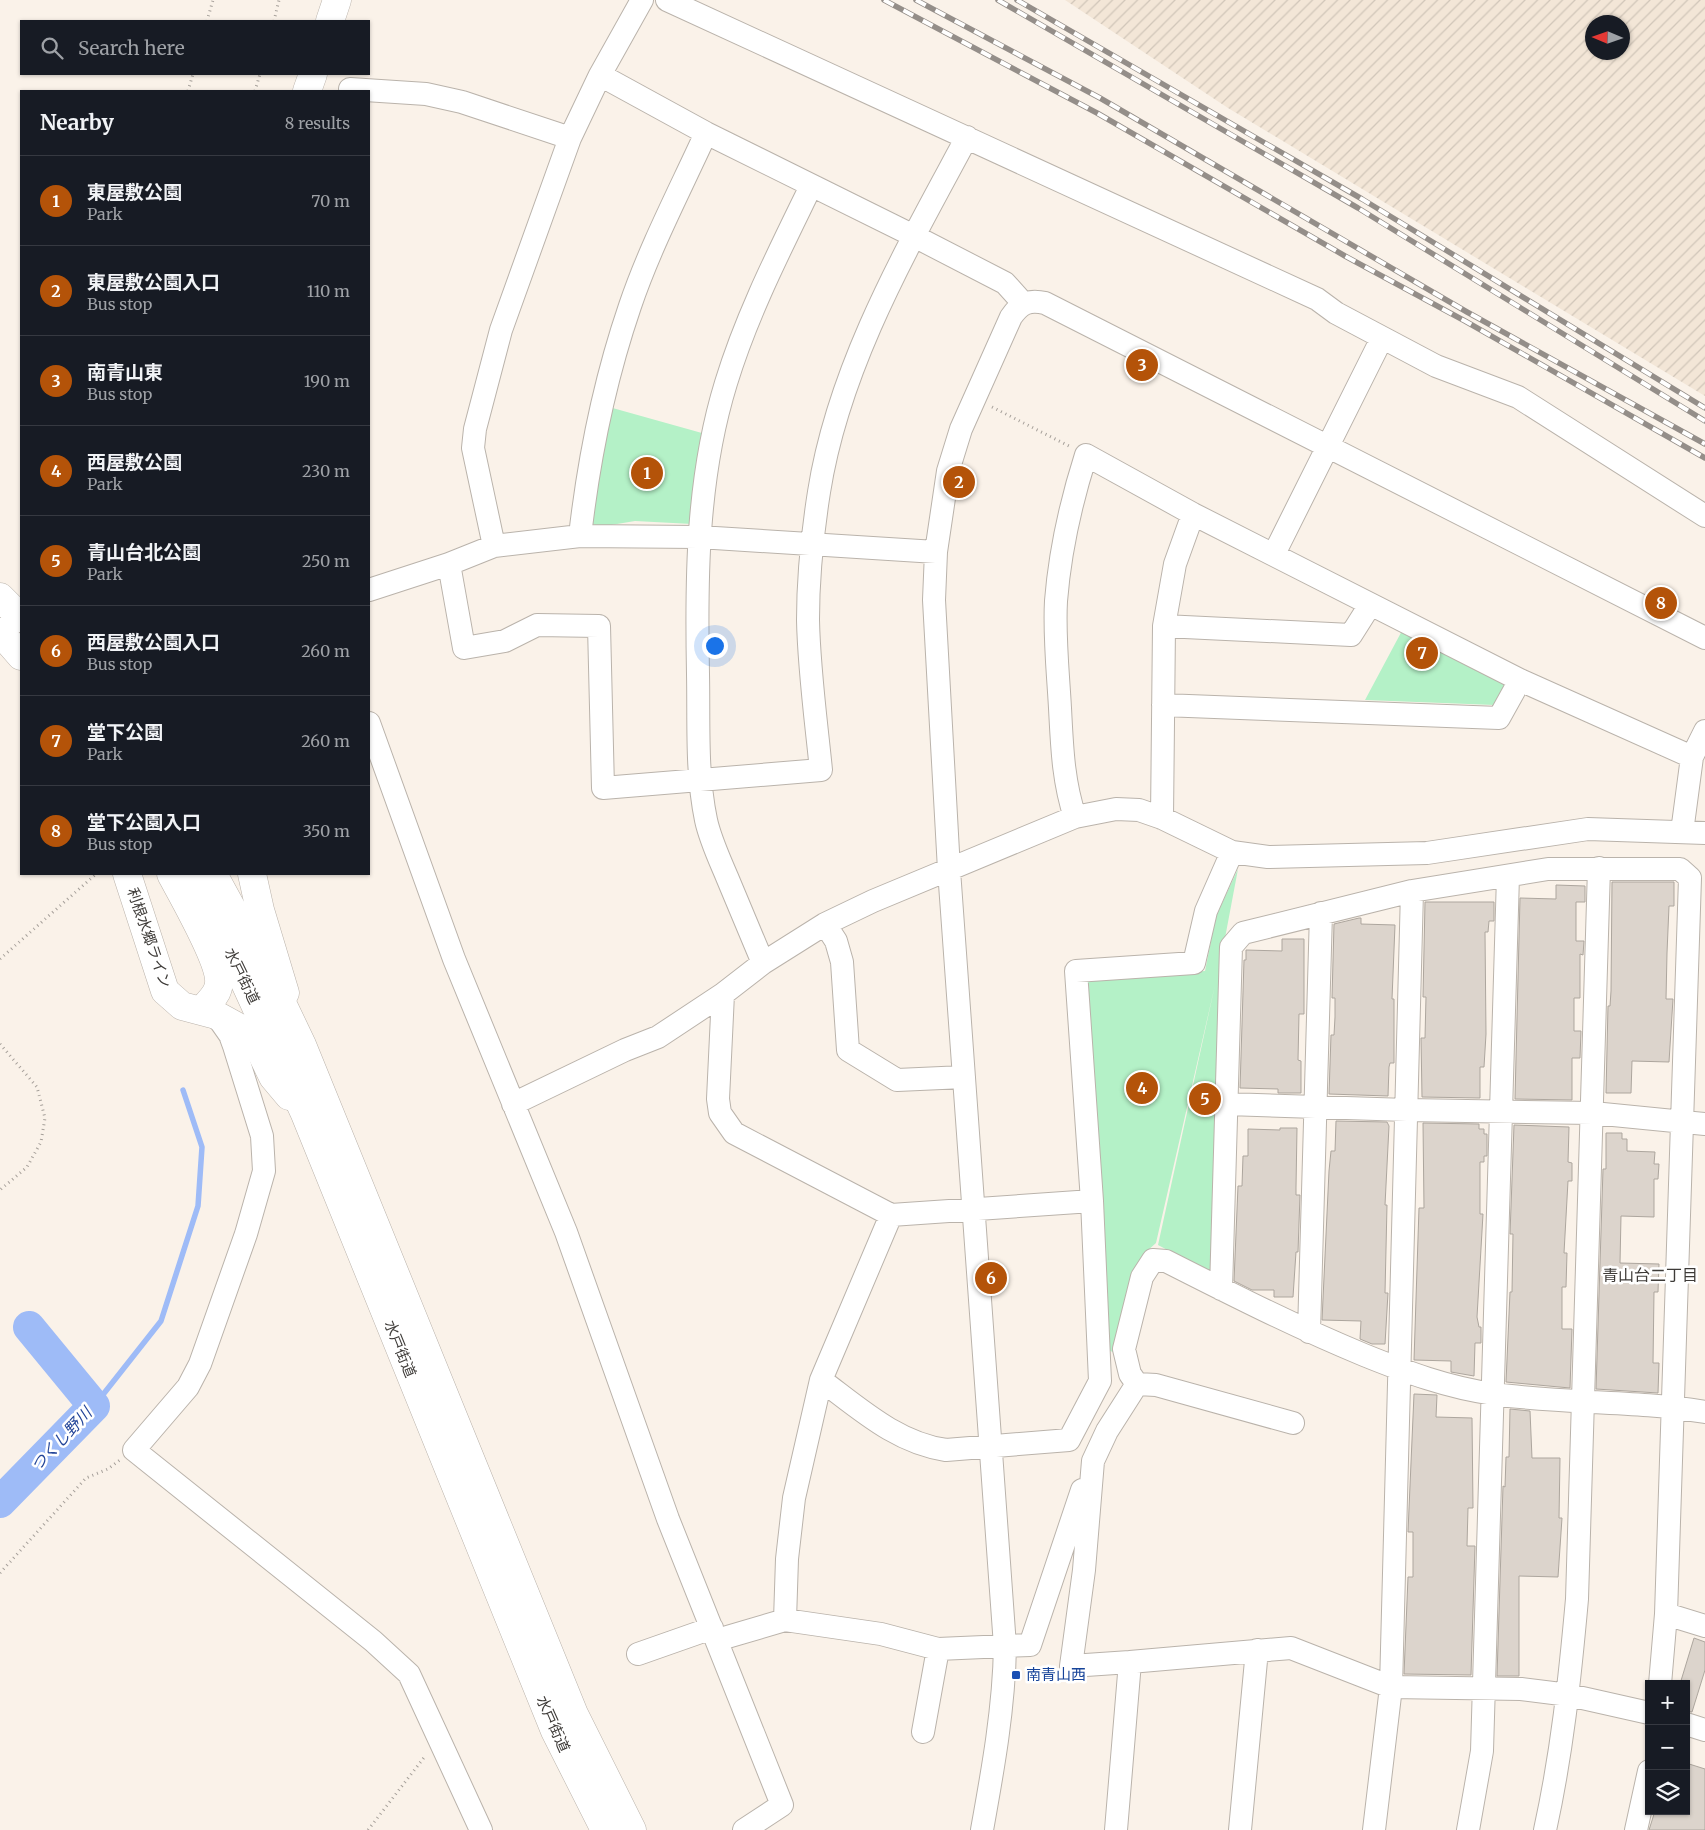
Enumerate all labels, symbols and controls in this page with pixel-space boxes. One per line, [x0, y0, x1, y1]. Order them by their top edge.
north arrow [1585, 15, 1630, 60]
search box [20, 20, 370, 75]
icon: search [38, 34, 66, 62]
text: Search here [78, 36, 185, 60]
text: Nearby [40, 109, 114, 136]
text: 8 results [285, 113, 350, 133]
text: 東屋敷公園 [87, 180, 182, 204]
text: 1 [52, 191, 60, 211]
text: 70 m [311, 191, 350, 211]
text: Park [87, 204, 123, 224]
text: 東屋敷公園入口 [87, 270, 220, 294]
text: 2 [51, 281, 61, 301]
text: 110 m [307, 281, 350, 301]
text: Bus stop [87, 294, 152, 314]
pin: 3 [1126, 346, 1158, 384]
text: 南青山東 [87, 360, 163, 384]
text: 3 [51, 371, 61, 391]
text: 190 m [304, 371, 350, 391]
text: Bus stop [87, 384, 152, 404]
text: 西屋敷公園 [87, 450, 182, 474]
pin: 1 [631, 454, 663, 492]
text: 4 [51, 461, 61, 481]
text: 230 m [302, 461, 350, 481]
pin: 2 [943, 463, 975, 501]
text: Park [87, 474, 123, 494]
text: 青山台北公園 [87, 540, 201, 564]
text: 5 [51, 551, 61, 571]
text: 250 m [302, 551, 350, 571]
text: Park [87, 564, 123, 584]
pin: 8 [1645, 584, 1677, 622]
text: 西屋敷公園入口 [87, 630, 220, 654]
your location [702, 633, 728, 659]
pin: 7 [1406, 634, 1438, 672]
text: 6 [51, 641, 61, 661]
text: 260 m [301, 641, 350, 661]
text: Bus stop [87, 654, 152, 674]
text: 堂下公園 [87, 720, 163, 744]
text: 7 [51, 731, 61, 751]
text: 260 m [301, 731, 350, 751]
text: Park [87, 744, 123, 764]
text: 堂下公園入口 [87, 810, 201, 834]
text: 8 [51, 821, 61, 841]
text: 350 m [303, 821, 350, 841]
text: Bus stop [87, 834, 152, 854]
street label: 利根水郷ライン [123, 885, 176, 991]
street label: 水戸街道 [221, 945, 264, 1007]
pin: 4 [1126, 1069, 1158, 1107]
pin: 5 [1189, 1080, 1221, 1118]
pin: 6 [975, 1259, 1007, 1297]
district label: 青山台二丁目 [1602, 1265, 1698, 1285]
street label: 水戸街道 [380, 1317, 421, 1380]
water label: つくし野川 [26, 1401, 97, 1475]
place label: 南青山西 [1026, 1665, 1086, 1684]
marker: 南青山西 [1010, 1669, 1022, 1681]
map controls [1645, 1680, 1690, 1815]
button: + [1645, 1680, 1690, 1725]
street label: 水戸街道 [533, 1693, 574, 1755]
button: − [1645, 1725, 1690, 1770]
button: layers [1645, 1770, 1690, 1815]

